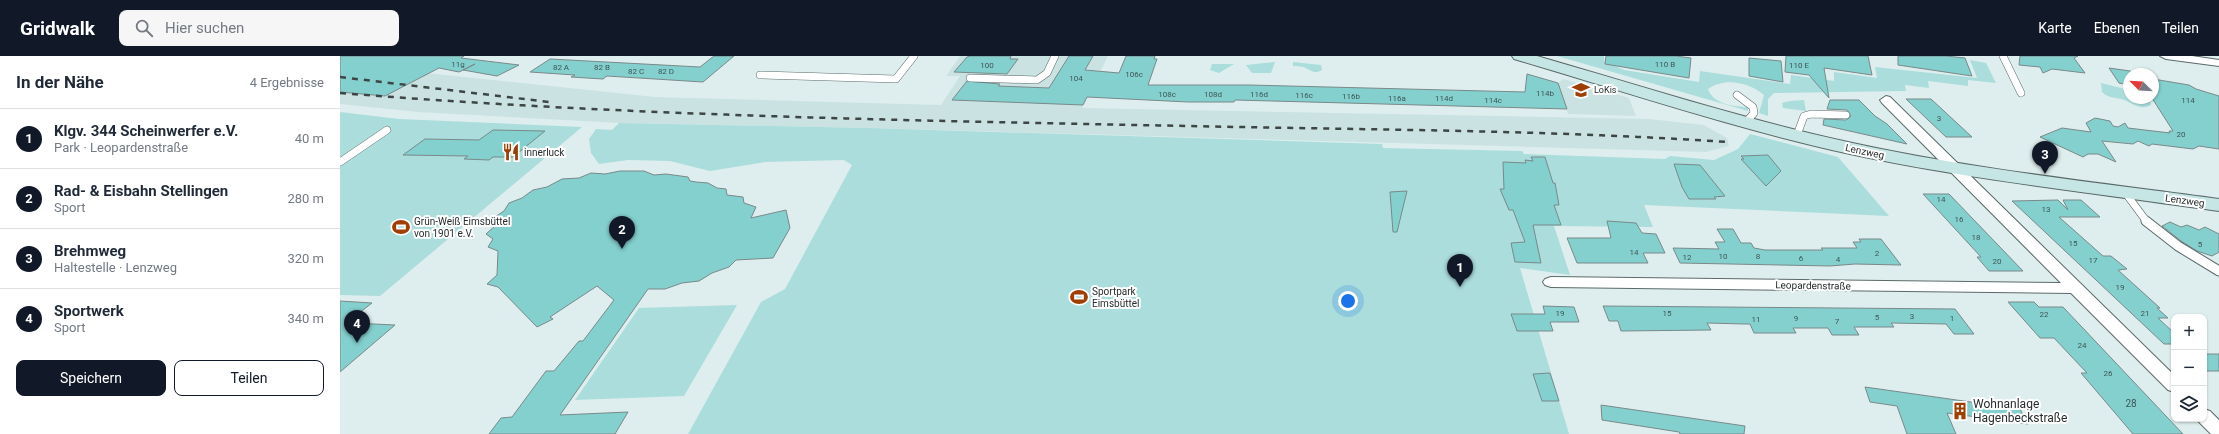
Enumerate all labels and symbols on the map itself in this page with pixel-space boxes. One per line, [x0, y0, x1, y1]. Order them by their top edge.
house number: 11g [451, 60, 465, 69]
house number: 110 B [1655, 60, 1675, 69]
house number: 100 [980, 61, 994, 70]
house number: 110 E [1789, 61, 1809, 70]
house number: 82 A [553, 63, 570, 72]
house number: 82 B [594, 63, 610, 72]
house number: 82 C [628, 67, 644, 76]
house number: 82 D [658, 67, 674, 76]
north arrow [2123, 68, 2159, 104]
house number: 106c [1125, 70, 1143, 79]
house number: 104 [1069, 74, 1083, 83]
school or university icon: LoKis [1571, 80, 1591, 100]
place label: LoKis [1594, 85, 1617, 95]
house number: 114b [1536, 89, 1554, 98]
house number: 108c [1158, 90, 1176, 99]
house number: 108d [1204, 90, 1222, 99]
house number: 116d [1250, 90, 1268, 99]
house number: 116c [1295, 91, 1313, 100]
house number: 116b [1342, 92, 1360, 101]
house number: 116a [1388, 94, 1406, 103]
house number: 114d [1435, 94, 1453, 103]
house number: 114c [1484, 96, 1502, 105]
house number: 114 [2181, 96, 2195, 105]
house number: 3 [1937, 114, 1941, 123]
house number: 20 [2177, 130, 2186, 139]
pin: 3 [2032, 141, 2058, 174]
restaurant icon: innerluck [501, 142, 521, 162]
street label: Lenzweg [1844, 142, 1885, 161]
place label: innerluck [524, 147, 565, 158]
street label: Lenzweg [2165, 192, 2205, 209]
house number: 14 [1937, 195, 1946, 204]
house number: 13 [2042, 205, 2051, 214]
house number: 16 [1955, 215, 1964, 224]
place label: Grün-Weiß Eimsbüttel von 1901 e.V. [414, 216, 510, 239]
pin: 2 [609, 216, 635, 249]
sports icon: Grün-Weiß Eimsbüttel von 1901 e.V. [391, 217, 411, 237]
house number: 18 [1972, 233, 1981, 242]
house number: 15 [2069, 239, 2078, 248]
house number: 5 [2198, 240, 2203, 249]
house number: 14 [1630, 248, 1639, 257]
house number: 2 [1875, 249, 1880, 258]
house number: 10 [1719, 252, 1728, 261]
house number: 8 [1756, 252, 1761, 261]
house number: 12 [1683, 253, 1692, 262]
pin: 1 [1447, 254, 1473, 287]
house number: 6 [1799, 254, 1804, 263]
house number: 4 [1836, 255, 1841, 264]
house number: 17 [2089, 256, 2098, 265]
house number: 20 [1993, 257, 2002, 266]
street label: Leopardenstraße [1775, 279, 1851, 292]
house number: 19 [2116, 283, 2125, 292]
place label: Sportpark Eimsbüttel [1092, 286, 1139, 309]
sports icon: Sportpark Eimsbüttel [1069, 287, 1089, 307]
your location [1338, 291, 1358, 311]
house number: 19 [1556, 309, 1565, 318]
house number: 15 [1663, 309, 1672, 318]
house number: 21 [2141, 309, 2150, 318]
pin: 4 [344, 310, 370, 343]
house number: 22 [2040, 310, 2049, 319]
house number: 3 [1910, 312, 1914, 321]
house number: 5 [1875, 313, 1880, 322]
house number: 9 [1794, 314, 1798, 323]
house number: 1 [1950, 314, 1954, 323]
house number: 11 [1752, 315, 1761, 324]
house number: 7 [1835, 317, 1840, 326]
house number: 24 [2078, 341, 2087, 350]
house number: 26 [2104, 369, 2113, 378]
place label: Wohnanlage Hagenbeckstraße [1973, 397, 2067, 425]
house number: 28 [2125, 398, 2137, 409]
building icon: Wohnanlage Hagenbeckstraße [1950, 401, 1970, 421]

